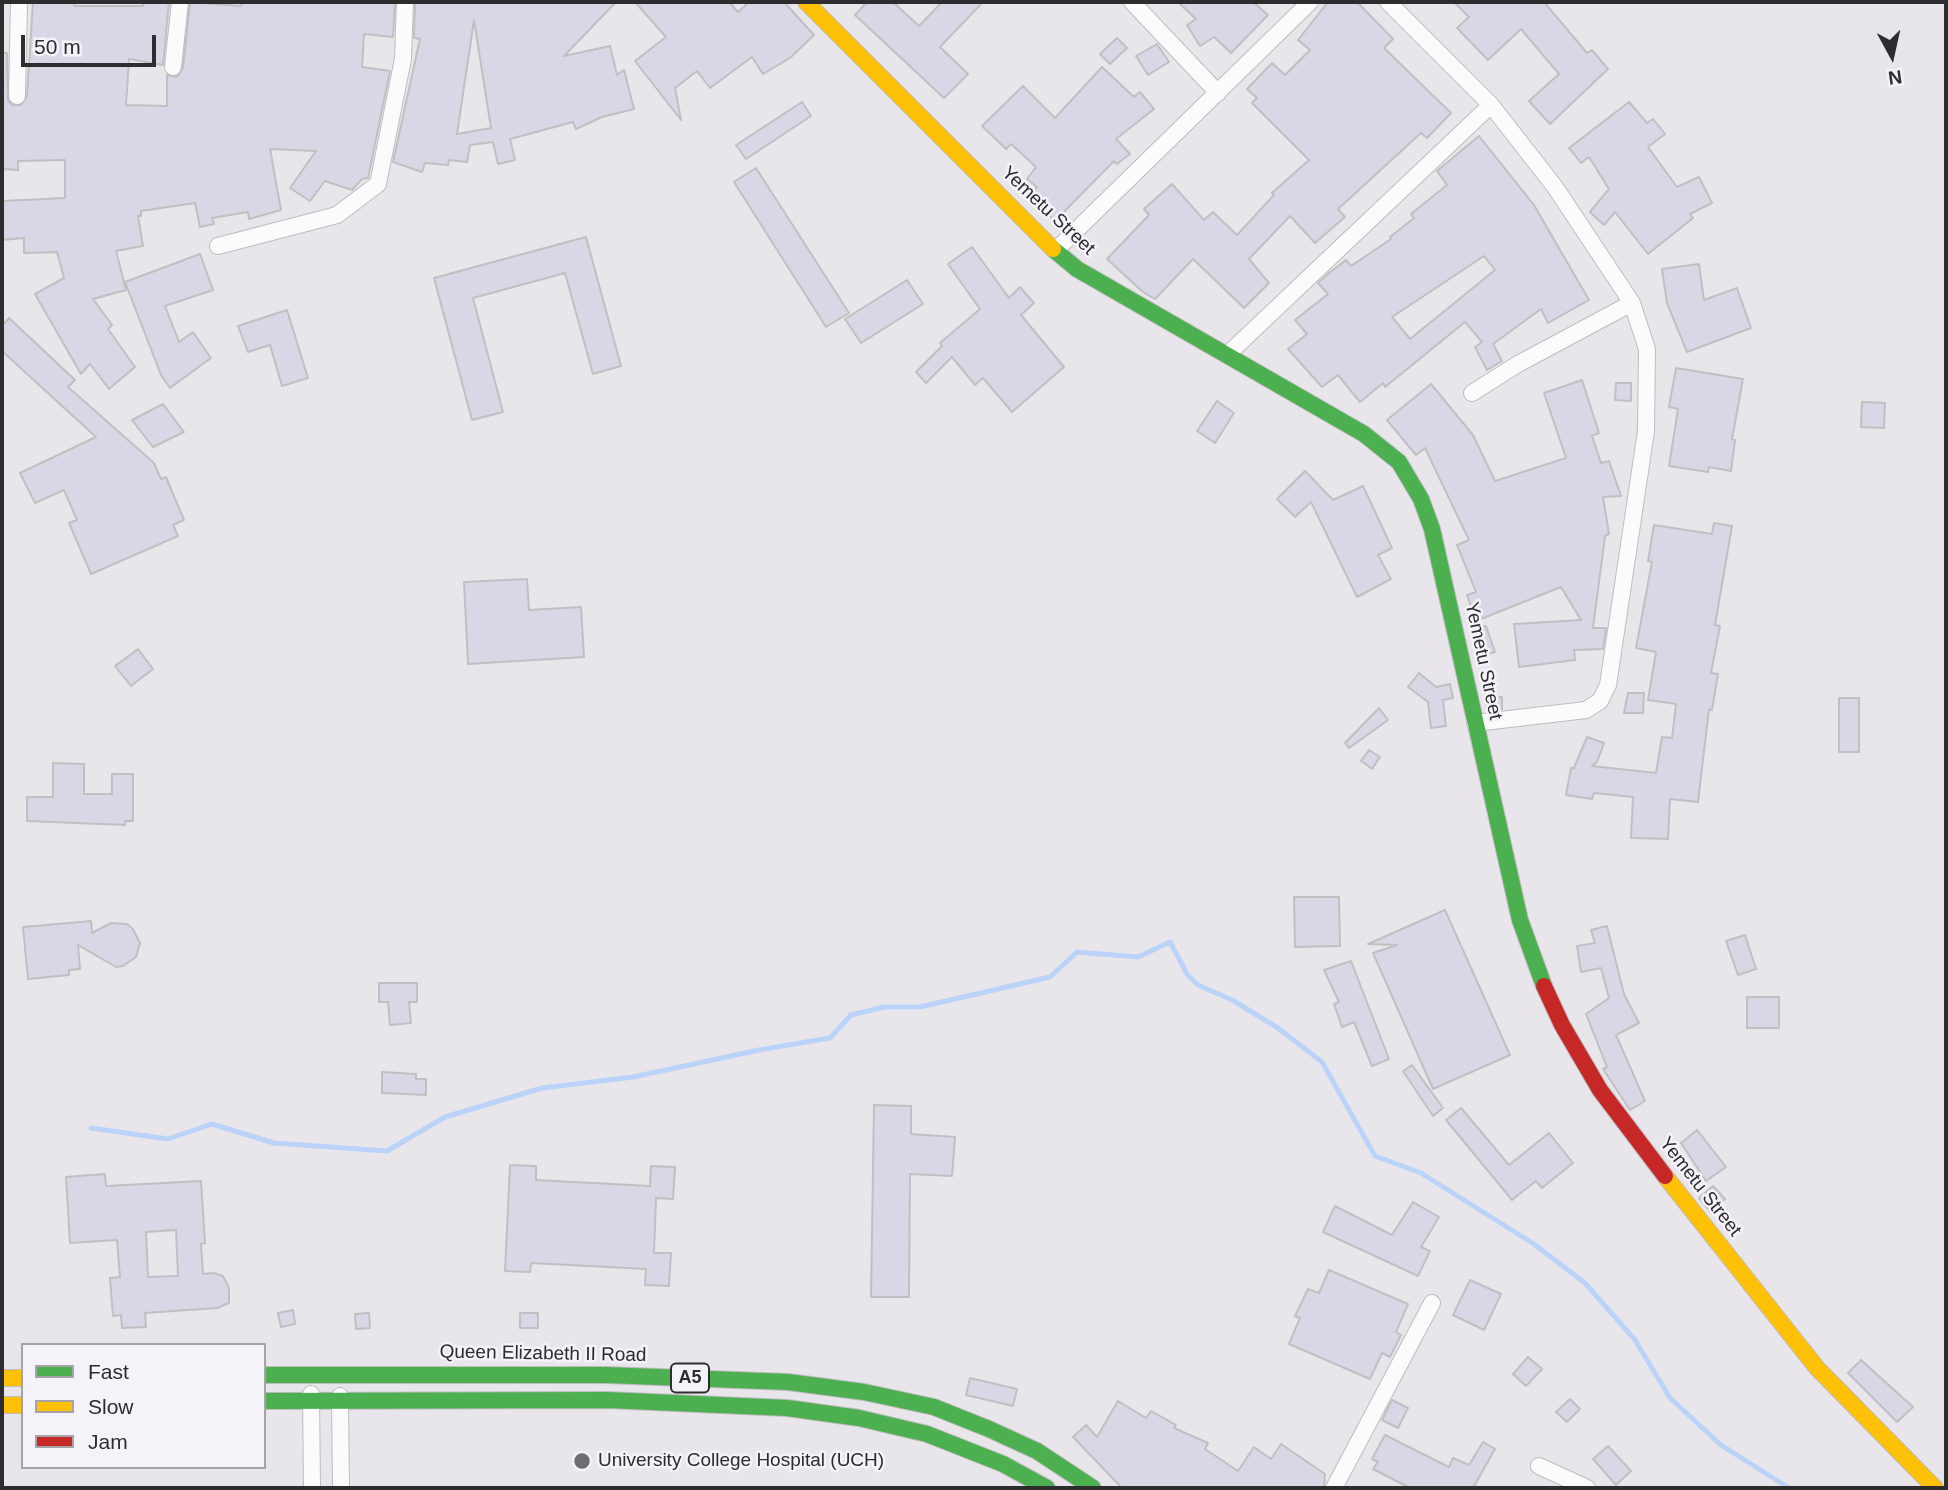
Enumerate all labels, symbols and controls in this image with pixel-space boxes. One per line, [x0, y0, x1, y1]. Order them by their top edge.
scale bar [24, 21, 159, 65]
north arrow [1857, 21, 1927, 91]
text: 50 m [34, 35, 81, 58]
text: N [1887, 66, 1903, 89]
street label: Yemetu Street [996, 162, 1100, 260]
street label: Yemetu Street [1459, 600, 1507, 722]
street label: Yemetu Street [1654, 1133, 1746, 1241]
street label: Queen Elizabeth II Road [439, 1341, 647, 1367]
legend [21, 1343, 266, 1469]
text: Fast [88, 1360, 129, 1383]
road number: A5 [671, 1364, 709, 1392]
text: Slow [88, 1395, 134, 1418]
text: Jam [88, 1430, 128, 1453]
place label: University College Hospital (UCH) [598, 1450, 884, 1472]
marker: University College Hospital (UCH) [572, 1451, 592, 1471]

